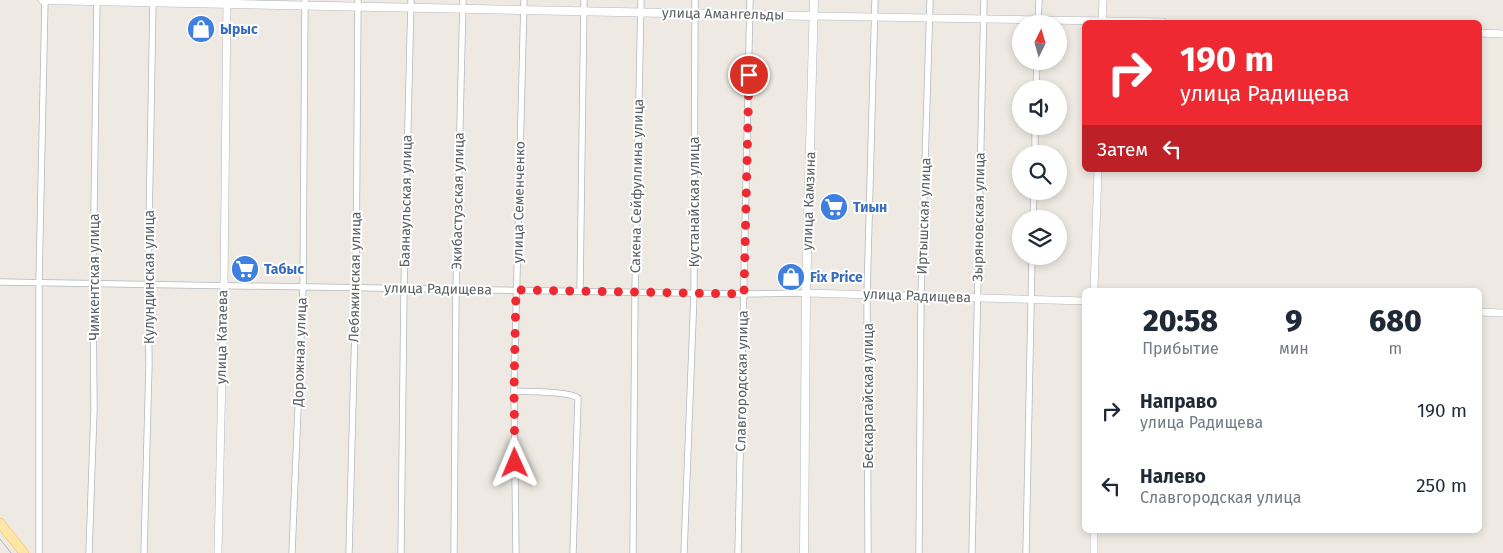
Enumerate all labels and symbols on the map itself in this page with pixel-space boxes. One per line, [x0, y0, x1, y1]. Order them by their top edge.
street label: улица Амангельды [662, 4, 784, 24]
shop icon: Ырыс [186, 14, 216, 44]
north arrow [1012, 15, 1068, 70]
place label: Ырыс [220, 21, 258, 38]
pin [728, 54, 770, 96]
street label: Сакена Сейфуллина улица [627, 99, 647, 273]
street label: Экибастузская улица [448, 132, 468, 270]
street label: Баянаульская улица [396, 134, 416, 268]
street label: Кустанайская улица [686, 136, 703, 268]
street label: улица Семенченко [509, 141, 529, 263]
street label: улица Камзина [799, 151, 819, 251]
street label: Зыряновская улица [969, 152, 989, 282]
street label: Иртышская улица [913, 157, 935, 275]
supermarket icon: Тиын [819, 192, 849, 222]
place label: Тиын [853, 199, 887, 216]
street label: Кулундинская улица [141, 210, 158, 344]
street label: Лебяжинская улица [345, 211, 365, 343]
street label: Чимкентская улица [86, 213, 103, 341]
supermarket icon: Табыс [230, 254, 260, 284]
place label: Табыс [264, 261, 304, 278]
shop icon: Fix Price [776, 262, 806, 292]
place label: Fix Price [810, 269, 863, 286]
street label: улица Радищева [384, 280, 492, 298]
street label: улица Радищева [863, 286, 971, 306]
street label: улица Катаева [213, 290, 231, 384]
street label: Дорожная улица [290, 297, 310, 408]
street label: Славгородская улица [732, 310, 752, 452]
street label: Бескарагайская улица [860, 323, 877, 469]
position arrow [488, 436, 540, 488]

